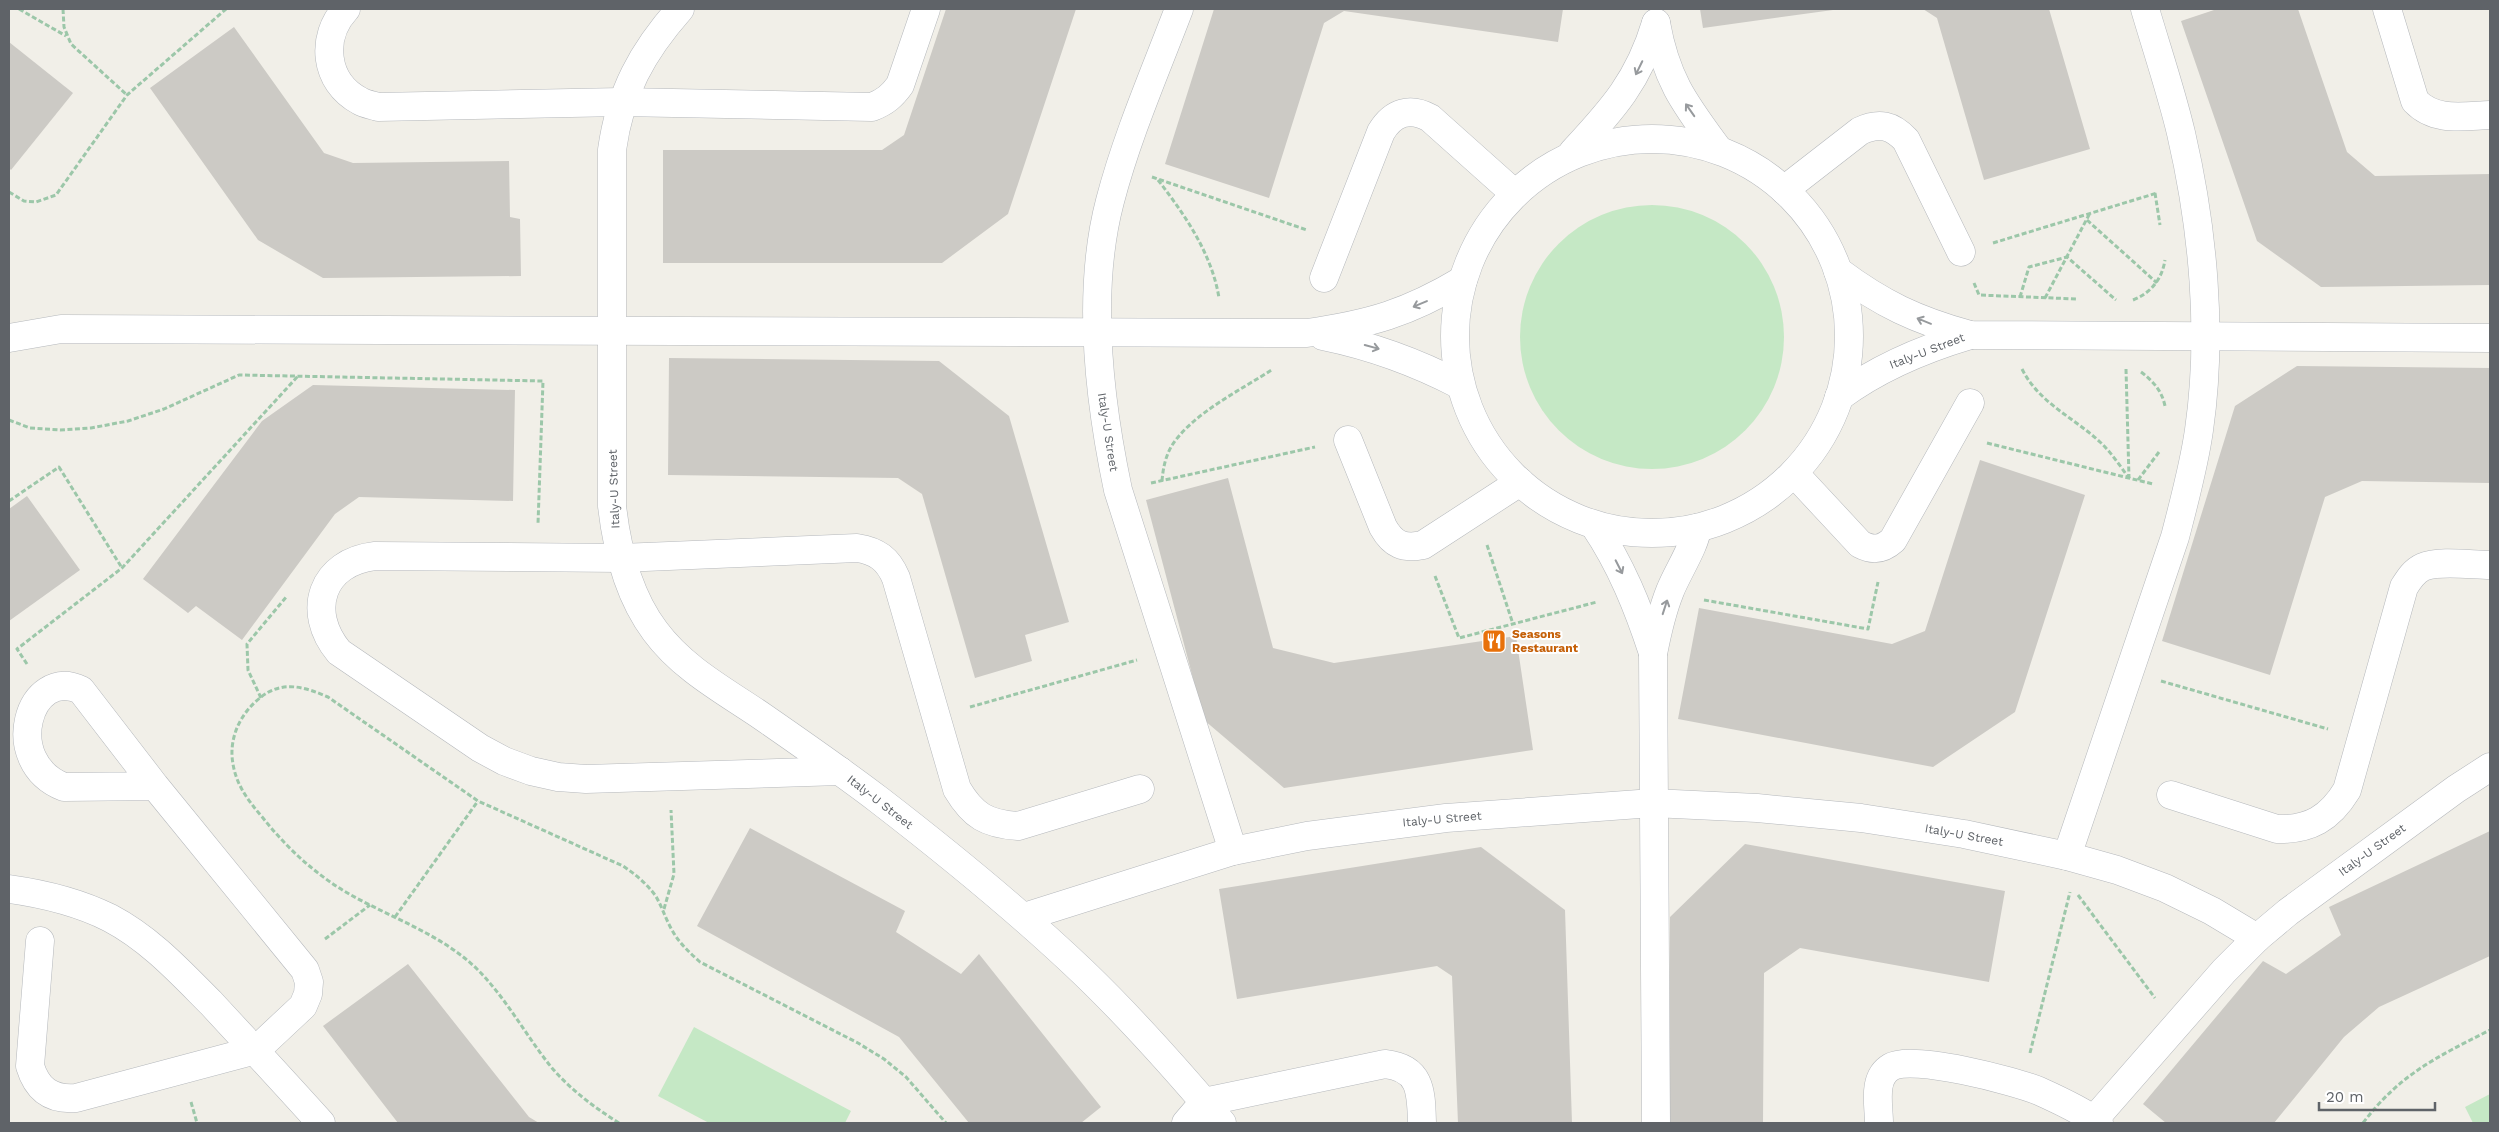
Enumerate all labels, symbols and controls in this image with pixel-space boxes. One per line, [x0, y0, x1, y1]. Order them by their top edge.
one-way arrow [1634, 60, 1643, 75]
one-way arrow [1685, 103, 1695, 117]
one-way arrow [1413, 299, 1428, 309]
one-way arrow [1916, 316, 1932, 325]
street label: Italy-U Street [1887, 330, 1967, 372]
one-way arrow [1363, 343, 1379, 352]
street label: Italy-U Street [1095, 392, 1121, 472]
street label: Italy-U Street [606, 449, 622, 529]
one-way arrow [1614, 559, 1624, 574]
one-way arrow [1660, 599, 1670, 615]
place label: Seasons Restaurant [1512, 627, 1579, 655]
restaurant icon: Seasons Restaurant [1481, 628, 1507, 654]
street label: Italy-U Street [844, 772, 916, 832]
street label: Italy-U Street [1402, 809, 1482, 829]
street label: Italy-U Street [1924, 821, 2004, 849]
street label: Italy-U Street [2336, 821, 2408, 879]
scale bar [2319, 1080, 2435, 1112]
text: 20 m [2326, 1088, 2364, 1106]

